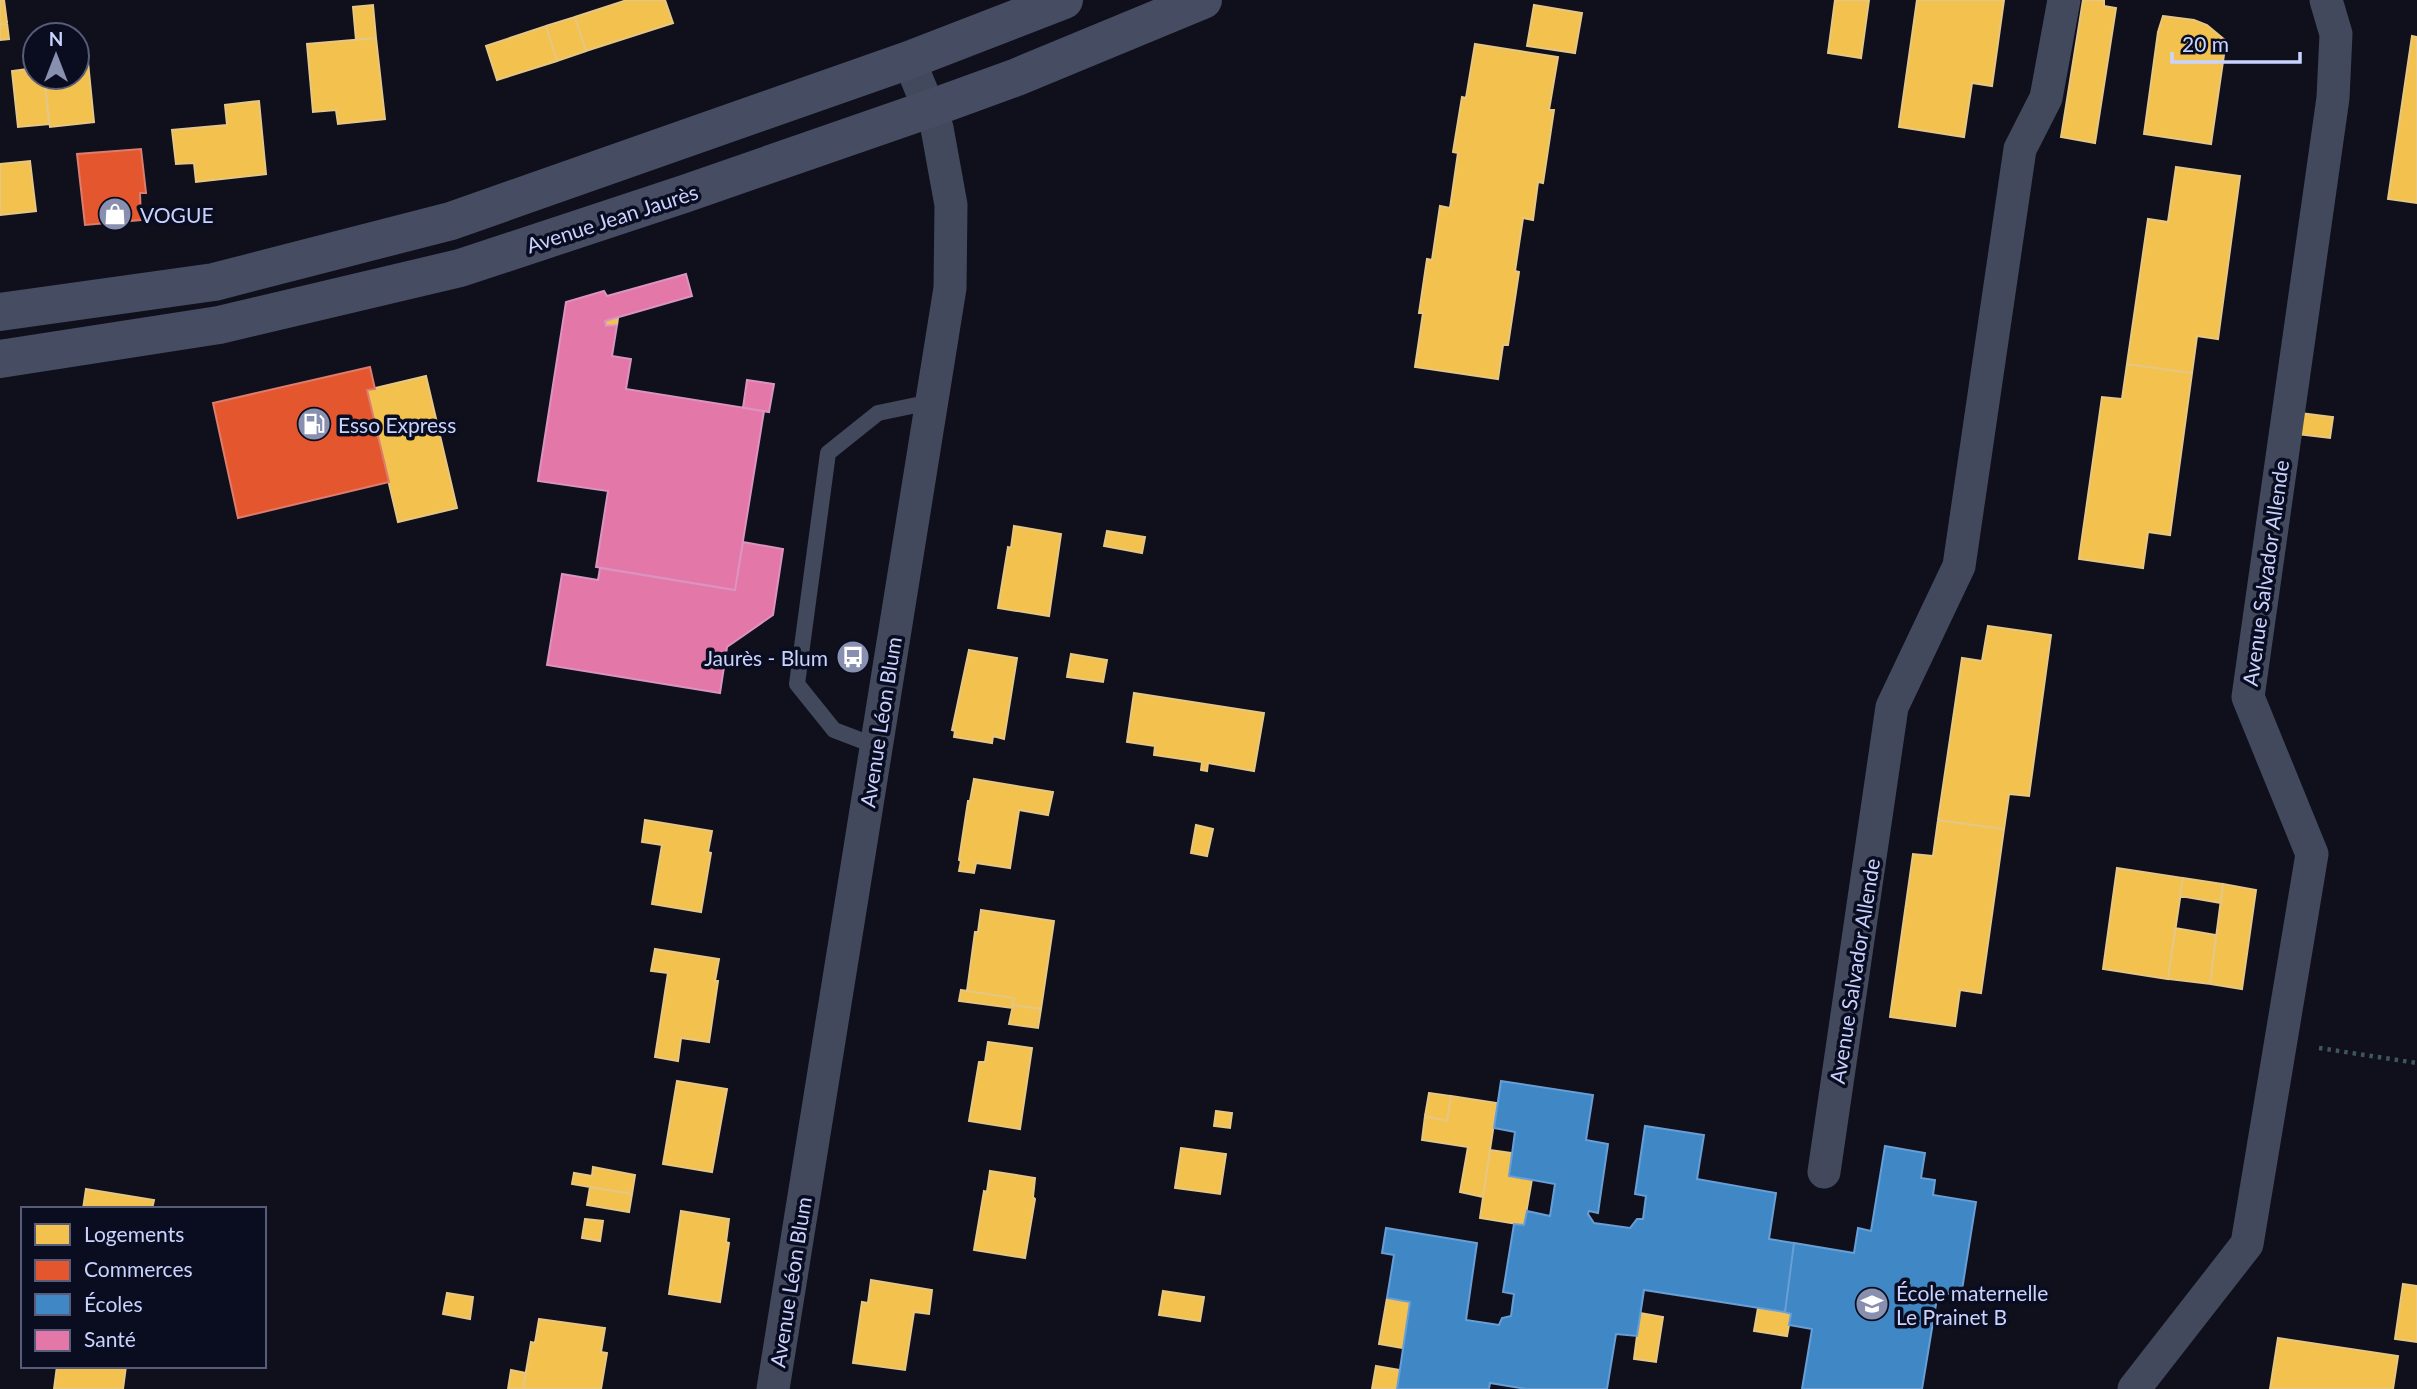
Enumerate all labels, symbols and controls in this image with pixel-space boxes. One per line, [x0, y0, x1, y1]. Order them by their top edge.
north arrow [21, 21, 91, 91]
scale bar [2172, 21, 2300, 65]
text: N [49, 27, 63, 50]
text: 20 m [2182, 31, 2229, 56]
street label: Avenue Jean Jaurès [523, 178, 701, 258]
shop icon: VOGUE [96, 195, 134, 233]
place label: VOGUE [140, 202, 214, 227]
fuel station icon: Esso Express [295, 405, 333, 443]
place label: Esso Express [338, 412, 456, 437]
street label: Avenue Salvador Allende [2237, 458, 2293, 688]
street label: Avenue Léon Blum [854, 635, 906, 809]
bus stop icon: Jaurès - Blum [834, 638, 872, 676]
place label: Jaurès - Blum [704, 645, 828, 670]
street label: Avenue Salvador Allende [1824, 857, 1884, 1085]
street label: Avenue Léon Blum [764, 1195, 816, 1369]
legend [21, 1207, 266, 1368]
text: Logements [84, 1221, 184, 1246]
text: Commerces [84, 1256, 193, 1281]
place label: École maternelle Le Prainet B [1896, 1280, 2048, 1329]
school or university icon: École maternelle Le Prainet B [1853, 1285, 1891, 1323]
text: Écoles [84, 1291, 143, 1316]
text: Santé [84, 1326, 136, 1351]

